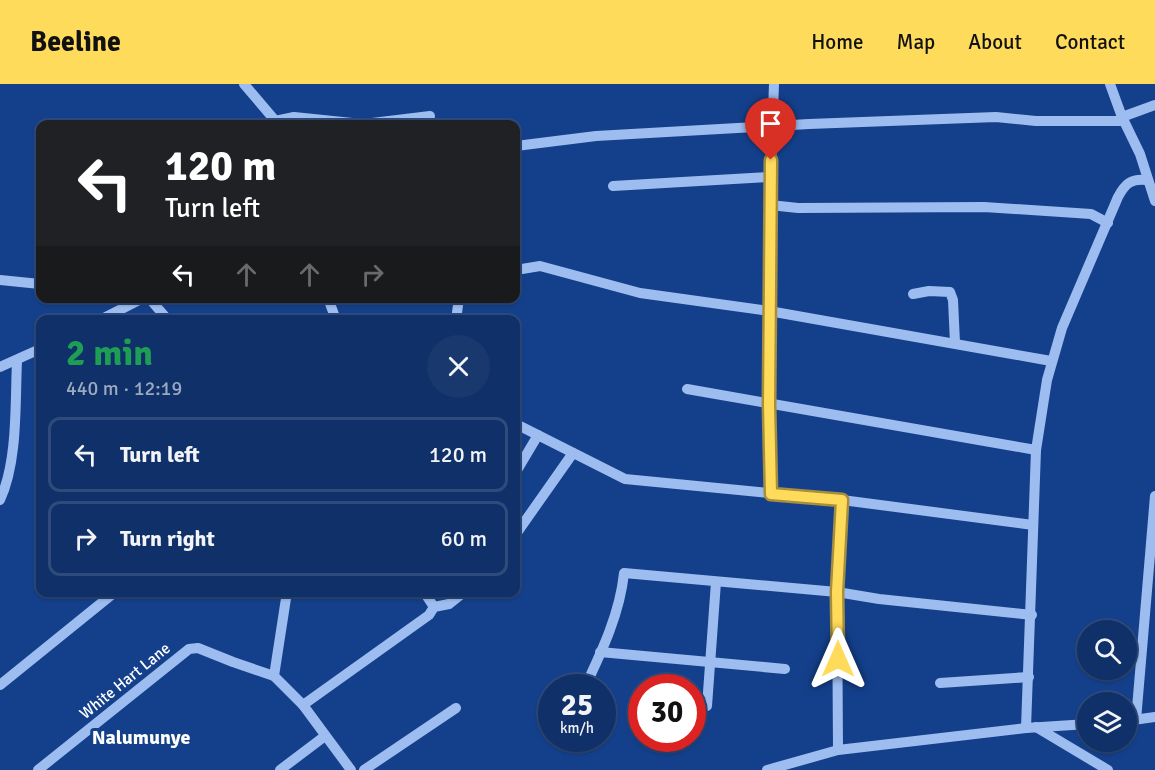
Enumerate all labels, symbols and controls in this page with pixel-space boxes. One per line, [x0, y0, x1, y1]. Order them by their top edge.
text: Beeline [30, 25, 121, 59]
text: Home [811, 29, 864, 55]
text: Map [897, 29, 935, 55]
text: About [968, 29, 1022, 55]
text: Contact [1055, 29, 1125, 55]
pin [745, 98, 796, 160]
icon: arrive [754, 107, 787, 140]
text: 120 m [165, 141, 276, 192]
icon: left [66, 144, 144, 222]
text: Turn left [165, 192, 260, 225]
icon: left [167, 258, 200, 291]
icon: ahead [230, 258, 263, 291]
icon: ahead [293, 258, 326, 291]
icon: right [356, 258, 389, 291]
text: 2 min [66, 331, 153, 376]
button: close [427, 335, 490, 398]
text: 440 m · 12:19 [66, 376, 182, 401]
icon: left [69, 438, 102, 471]
text: Turn left [120, 441, 200, 468]
text: 120 m [429, 441, 487, 468]
icon: right [69, 522, 102, 555]
text: Turn right [120, 525, 215, 552]
text: 60 m [441, 525, 487, 552]
map controls [1077, 620, 1137, 752]
button: search [1077, 620, 1137, 680]
position arrow [806, 627, 870, 691]
street label: White Hart Lane [76, 638, 174, 724]
speed limit sign: 30 [628, 674, 706, 752]
text: 25 [561, 687, 593, 724]
button: layers [1077, 692, 1137, 752]
text: km/h [560, 719, 594, 737]
district label: Nalumunye [92, 725, 190, 750]

